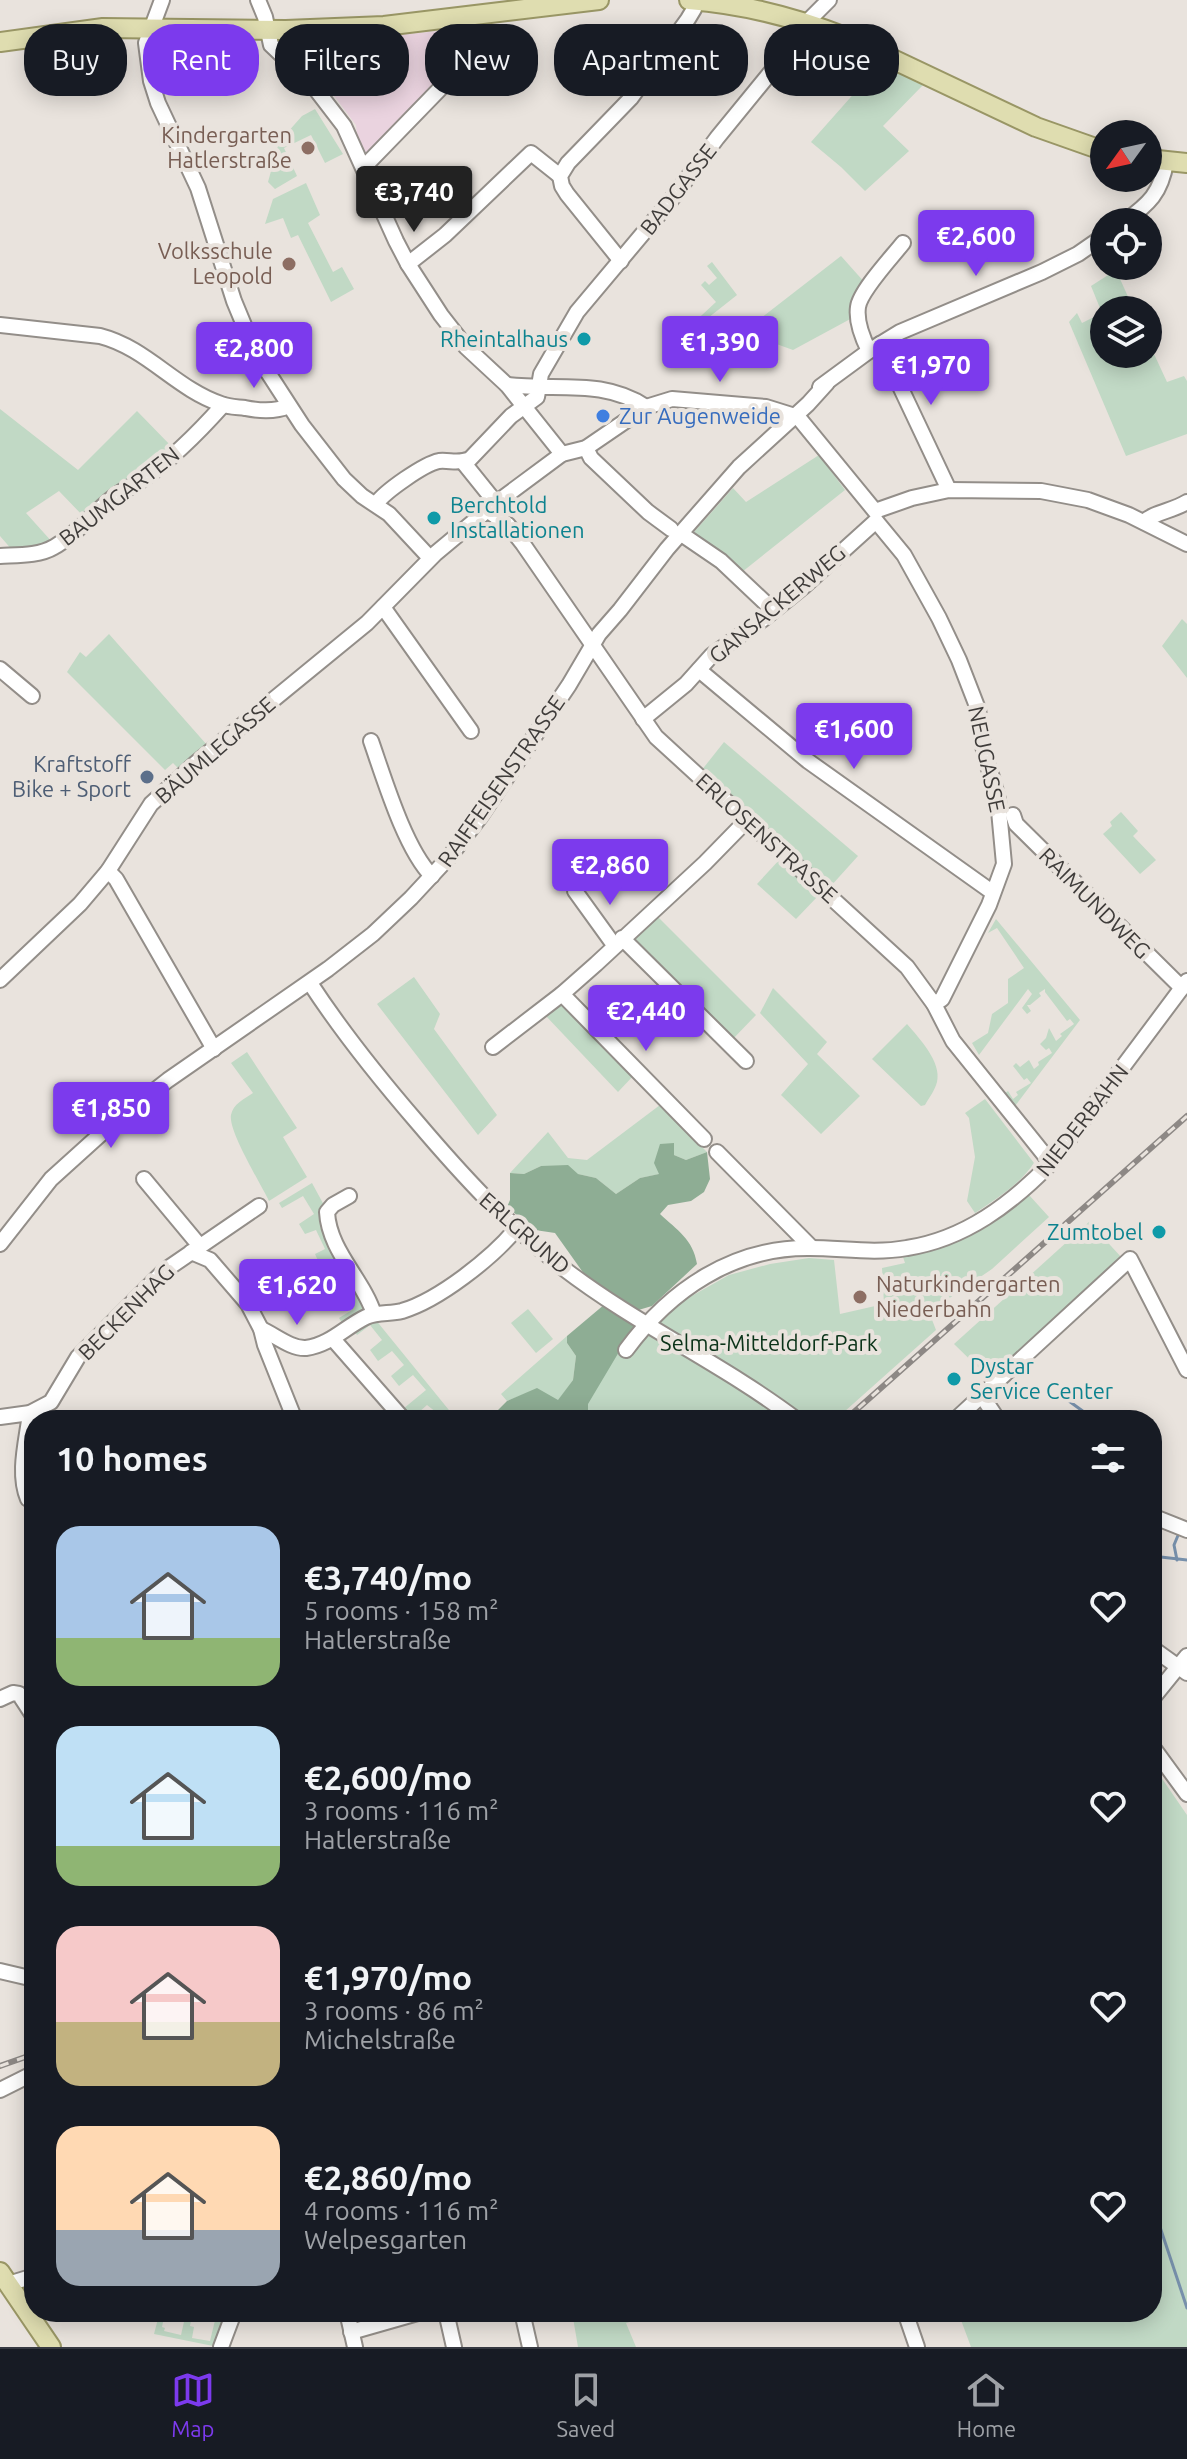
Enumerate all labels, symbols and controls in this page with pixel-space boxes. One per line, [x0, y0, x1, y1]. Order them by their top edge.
chip: Buy [24, 24, 127, 96]
chip: Rent [143, 24, 259, 96]
chip: Filters [275, 24, 409, 96]
chip: New [425, 24, 538, 96]
chip: Apartment [554, 24, 748, 96]
chip: House [764, 24, 899, 96]
north arrow [1090, 120, 1162, 192]
map controls [1090, 120, 1162, 368]
place label: Kindergarten Hatlerstraße [161, 122, 292, 172]
street label: BADGASSE [634, 138, 721, 239]
marker: Kindergarten Hatlerstraße [299, 139, 317, 157]
pin: €3,740 [349, 166, 479, 234]
text: €3,740 [374, 177, 454, 206]
button: locate [1090, 208, 1162, 280]
pin: €2,600 [911, 210, 1041, 278]
text: €2,600 [936, 221, 1016, 250]
place label: Volksschule Leopold [158, 238, 273, 288]
marker: Volksschule Leopold [280, 255, 298, 273]
button: layers [1090, 296, 1162, 368]
pin: €1,390 [655, 316, 785, 384]
pin: €2,800 [189, 322, 319, 390]
place label: Rheintalhaus [440, 326, 568, 351]
text: €1,390 [680, 327, 760, 356]
marker: Rheintalhaus [575, 330, 593, 348]
text: €2,800 [214, 333, 294, 362]
pin: €1,970 [866, 339, 996, 407]
text: €1,970 [891, 350, 971, 379]
place label: Zur Augenweide [619, 403, 781, 428]
marker: Zur Augenweide [594, 407, 612, 425]
street label: BAUMGARTEN [54, 441, 184, 550]
place label: Berchtold Installationen [450, 492, 585, 542]
marker: Berchtold Installationen [425, 509, 443, 527]
street label: GANSACKERWEG [703, 539, 850, 668]
street label: RAIFFEISENSTRASSE [432, 690, 569, 871]
street label: BÄUMLEGASSE [150, 691, 280, 808]
pin: €1,600 [789, 703, 919, 771]
street label: NEUGASSE [964, 704, 1011, 814]
text: €1,600 [814, 714, 894, 743]
place label: Kraftstoff Bike + Sport [12, 751, 131, 801]
marker: Kraftstoff Bike + Sport [138, 768, 156, 786]
street label: ERLOSENSTRASSE [692, 768, 843, 908]
pin: €2,860 [545, 839, 675, 907]
street label: RAIMUNDWEG [1035, 842, 1156, 963]
text: €2,860 [570, 850, 650, 879]
pin: €2,440 [581, 985, 711, 1053]
text: €2,440 [606, 996, 686, 1025]
street label: NIEDERBAHN [1030, 1059, 1133, 1180]
pin: €1,850 [46, 1082, 176, 1150]
text: €1,850 [71, 1093, 151, 1122]
street label: ERLGRUND [475, 1187, 575, 1279]
place label: Zumtobel [1047, 1219, 1143, 1244]
marker: Zumtobel [1150, 1223, 1168, 1241]
street label: BECKENHAG [73, 1259, 179, 1365]
pin: €1,620 [232, 1259, 362, 1327]
text: €1,620 [257, 1270, 337, 1299]
place label: Naturkindergarten Niederbahn [876, 1271, 1061, 1321]
marker: Naturkindergarten Niederbahn [851, 1288, 869, 1306]
park label: Selma-Mitteldorf-Park [660, 1330, 878, 1355]
place label: Dystar Service Center [970, 1353, 1114, 1403]
marker: Dystar Service Center [945, 1370, 963, 1388]
icon: filters [1086, 1436, 1130, 1480]
text: 10 homes [56, 1439, 208, 1477]
icon: home [120, 1558, 216, 1654]
text: €3,740/mo [304, 1558, 472, 1596]
icon: heart [1086, 1584, 1130, 1628]
text: 5 rooms · 158 m² [304, 1596, 499, 1625]
text: Hatlerstraße [304, 1625, 451, 1654]
icon: home [120, 1758, 216, 1854]
text: €2,600/mo [304, 1758, 472, 1796]
icon: heart [1086, 1784, 1130, 1828]
text: 3 rooms · 116 m² [304, 1796, 499, 1825]
text: Hatlerstraße [304, 1825, 451, 1854]
icon: home [120, 1958, 216, 2054]
text: €1,970/mo [304, 1958, 472, 1996]
icon: heart [1086, 1984, 1130, 2028]
text: 3 rooms · 86 m² [304, 1996, 484, 2025]
text: Michelstraße [304, 2025, 456, 2054]
icon: home [120, 2158, 216, 2254]
text: €2,860/mo [304, 2158, 472, 2196]
icon: heart [1086, 2184, 1130, 2228]
text: 4 rooms · 116 m² [304, 2196, 499, 2225]
text: Welpesgarten [304, 2225, 467, 2254]
tab: Map [171, 2368, 215, 2441]
tab: Saved [557, 2368, 615, 2441]
tab: Home [957, 2368, 1016, 2441]

